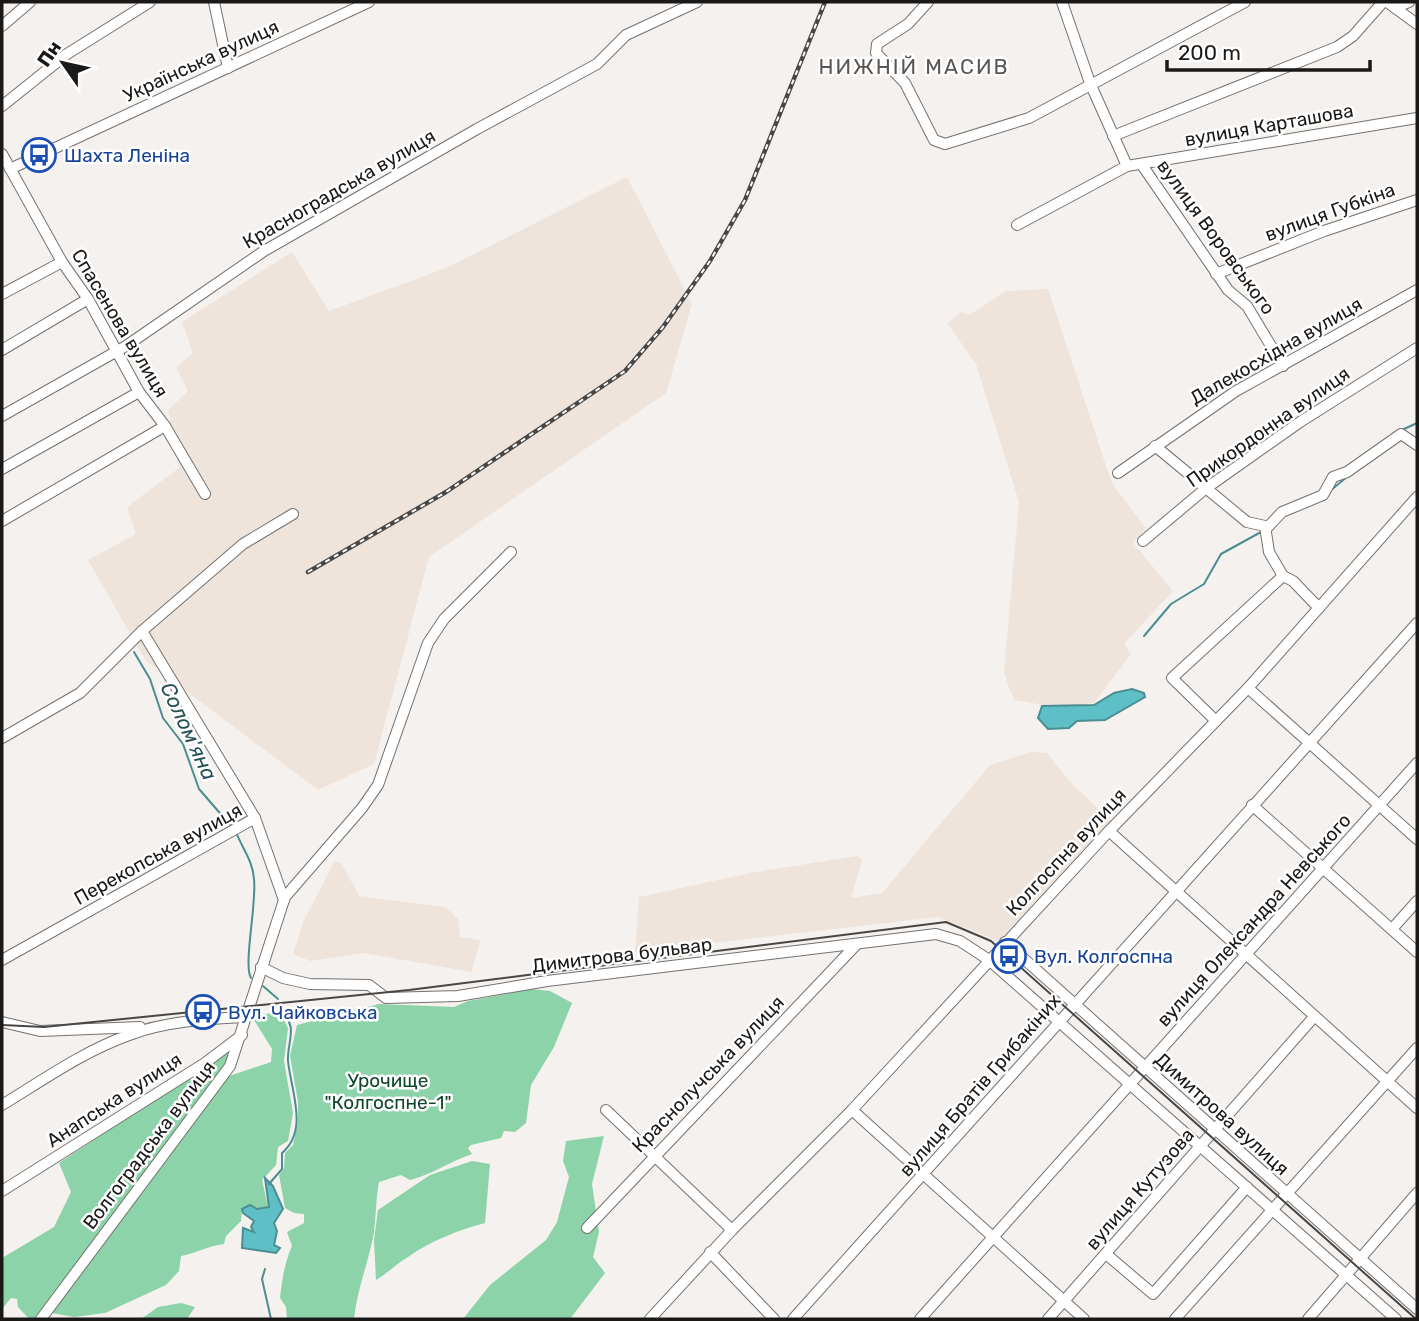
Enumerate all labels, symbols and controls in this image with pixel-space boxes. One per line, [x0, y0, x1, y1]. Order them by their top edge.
street label: Українська вулиця [120, 15, 282, 107]
north arrow [28, 28, 98, 98]
scale bar [1167, 28, 1370, 72]
text: Пн [32, 36, 66, 71]
text: 200 m [1178, 40, 1241, 65]
district label: НИЖНІЙ МАСИВ [818, 54, 1010, 79]
street label: вулиця Карташова [1183, 99, 1355, 151]
street label: Красноградська вулиця [238, 124, 440, 254]
bus stop icon: Шахта Леніна [20, 136, 58, 174]
place label: Шахта Леніна [64, 144, 190, 167]
street label: вулиця Воровського [1152, 155, 1280, 319]
street label: вулиця Губкіна [1262, 178, 1398, 246]
street label: Спасенова вулиця [67, 245, 173, 401]
street label: Далекосхідна вулиця [1186, 292, 1366, 410]
street label: Прикордонна вулиця [1182, 362, 1354, 492]
water label: Солом'яна [155, 678, 223, 784]
street label: Колгоспна вулиця [1001, 784, 1131, 920]
street label: Перекопська вулиця [70, 798, 246, 910]
street label: вулиця Олександра Невського [1152, 809, 1356, 1031]
street label: Димитрова бульвар [531, 933, 713, 977]
bus stop icon: Вул. Колгоспна [990, 937, 1028, 975]
place label: Вул. Колгоспна [1034, 945, 1173, 968]
street label: вулиця Братів Грибакіних [894, 989, 1066, 1181]
street label: Краснолучська вулиця [627, 991, 789, 1157]
bus stop icon: Вул. Чайковська [184, 993, 222, 1031]
place label: Вул. Чайковська [228, 1001, 377, 1024]
street label: Анапська вулиця [42, 1048, 186, 1152]
street label: Димитрова вулиця [1150, 1048, 1294, 1180]
street label: Волгоградська вулиця [78, 1056, 220, 1234]
park label: Урочище "Колгоспне-1" [324, 1069, 452, 1114]
street label: вулиця Кутузова [1081, 1124, 1199, 1254]

